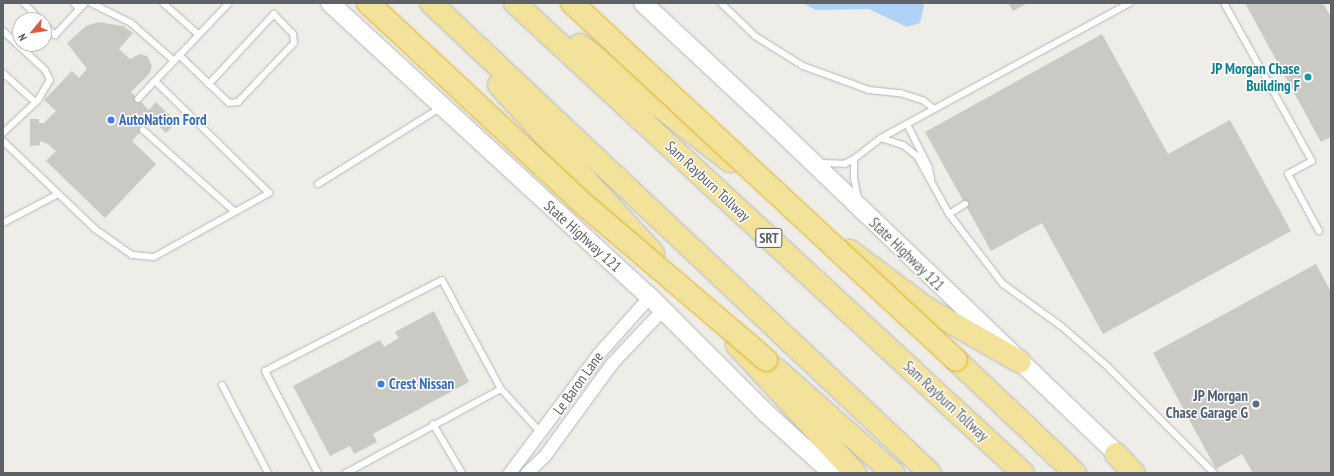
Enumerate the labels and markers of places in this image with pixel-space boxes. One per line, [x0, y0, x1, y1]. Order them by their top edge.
place label: JP Morgan Chase Building F [1210, 59, 1300, 94]
marker: JP Morgan Chase Building F [1303, 72, 1313, 82]
place label: AutoNation Ford [119, 111, 207, 129]
marker: AutoNation Ford [106, 115, 116, 125]
place label: Crest Nissan [389, 375, 454, 393]
marker: Crest Nissan [376, 379, 386, 389]
place label: JP Morgan Chase Garage G [1165, 386, 1248, 421]
marker: JP Morgan Chase Garage G [1251, 399, 1261, 409]

